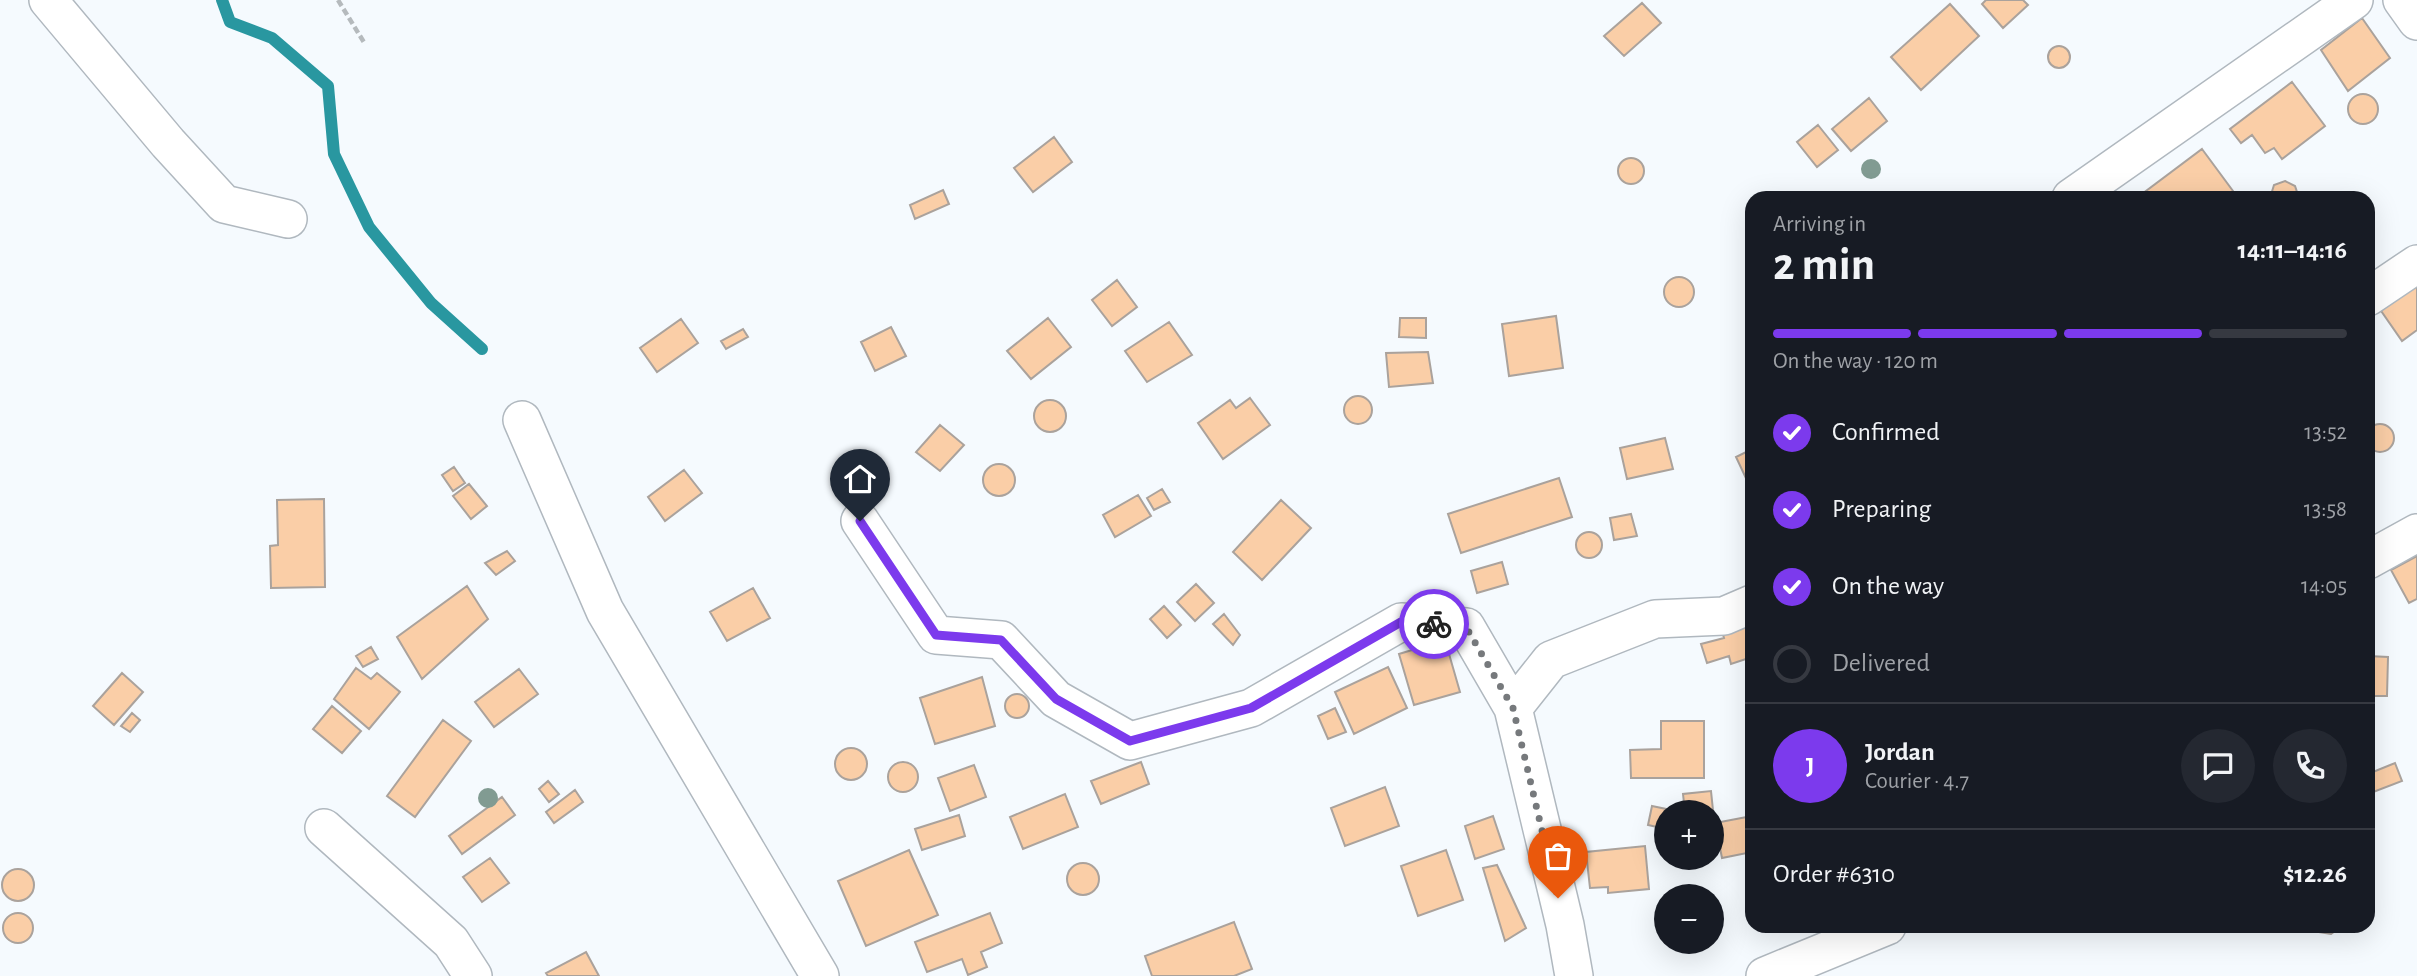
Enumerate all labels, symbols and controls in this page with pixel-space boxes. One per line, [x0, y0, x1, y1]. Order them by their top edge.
text: Arriving in [1773, 213, 1866, 236]
text: 14:11–14:16 [2238, 237, 2347, 263]
text: 2 min [1773, 242, 1875, 288]
text: On the way · 120 m [1773, 350, 1938, 373]
icon: check [1773, 414, 1811, 452]
text: Confirmed [1832, 419, 1940, 445]
text: 13:52 [2304, 421, 2347, 444]
pin [830, 449, 890, 521]
icon: home [841, 460, 879, 498]
icon: check [1773, 491, 1811, 529]
text: Preparing [1832, 496, 1931, 522]
text: 13:58 [2304, 498, 2347, 521]
icon: check [1773, 568, 1811, 606]
text: On the way [1832, 573, 1944, 599]
text: 14:05 [2301, 575, 2347, 598]
courier [1399, 589, 1469, 659]
icon: bike [1415, 605, 1453, 643]
text: Delivered [1832, 650, 1930, 676]
button: chat [2181, 729, 2255, 803]
button: phone [2273, 729, 2347, 803]
text: Jordan [1865, 739, 1935, 765]
text: J [1806, 753, 1814, 779]
text: Courier · 4.7 [1865, 770, 1969, 793]
map controls [1654, 800, 1724, 954]
button: + [1654, 800, 1724, 870]
pin [1528, 826, 1588, 898]
icon: bag [1539, 837, 1577, 875]
text: Order #6310 [1773, 861, 1895, 887]
text: $12.26 [2283, 861, 2347, 887]
button: − [1654, 884, 1724, 954]

